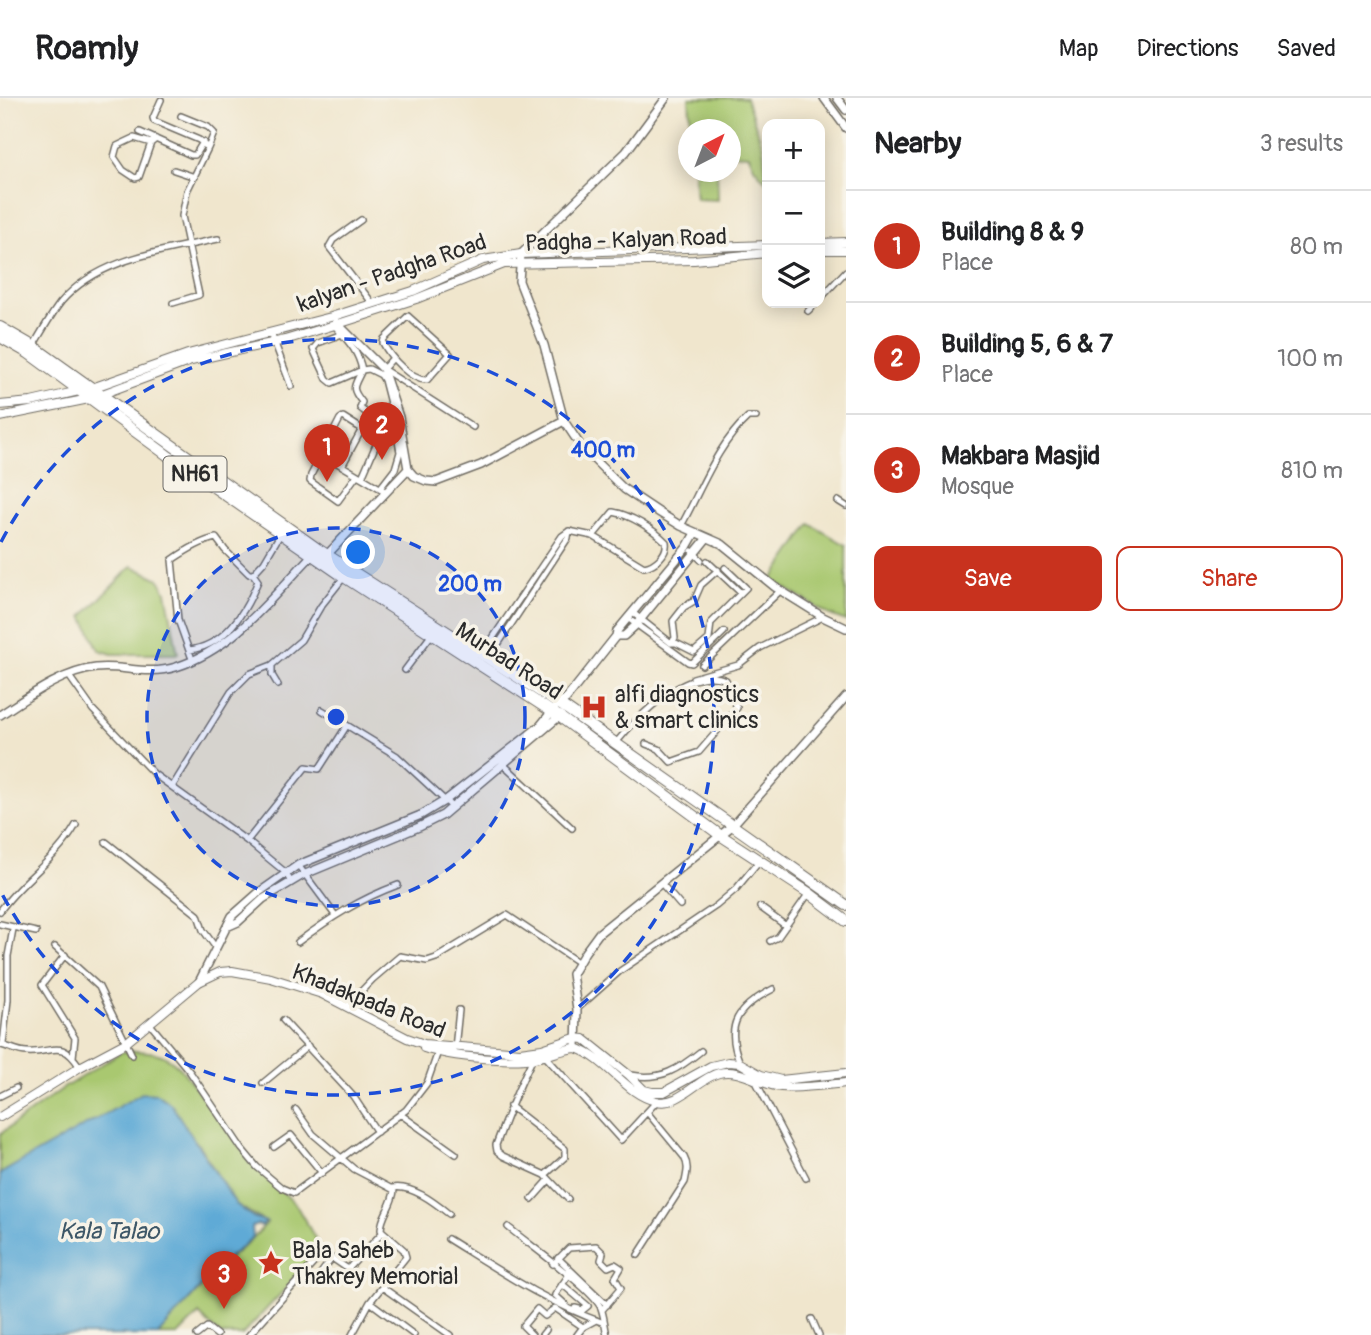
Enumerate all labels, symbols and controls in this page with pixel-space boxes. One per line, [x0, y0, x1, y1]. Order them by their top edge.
text: Roamly [35, 28, 138, 69]
text: Map [1059, 34, 1099, 63]
text: Directions [1137, 34, 1238, 63]
text: Saved [1276, 34, 1336, 63]
north arrow [678, 119, 741, 182]
map controls [762, 119, 825, 308]
button: + [762, 119, 825, 182]
text: Nearby [874, 125, 961, 162]
text: 3 results [1260, 129, 1343, 158]
button: − [762, 182, 825, 245]
text: Building 8 & 9 [941, 216, 1084, 248]
street label: Padgha - Kalyan Road [524, 222, 728, 258]
street label: kalyan - Padgha Road [294, 227, 490, 319]
text: 1 [893, 232, 902, 261]
text: 80 m [1290, 232, 1343, 261]
button: layers [762, 245, 825, 308]
text: Place [941, 248, 993, 277]
text: Building 5, 6 & 7 [941, 328, 1113, 360]
text: 2 [891, 344, 903, 373]
text: 100 m [1277, 344, 1343, 373]
text: Place [941, 360, 993, 389]
pin: 2 [359, 402, 405, 460]
pin: 1 [304, 424, 350, 482]
text: 400 m [571, 437, 635, 464]
text: Makbara Masjid [941, 440, 1100, 472]
road number: NH61 [164, 456, 227, 492]
text: 3 [891, 456, 903, 485]
text: 810 m [1281, 456, 1343, 485]
text: Mosque [941, 472, 1014, 501]
your location [341, 535, 375, 569]
button: Save [874, 546, 1102, 611]
button: Share [1116, 546, 1343, 611]
text: 200 m [438, 571, 502, 598]
street label: Murbad Road [450, 616, 568, 706]
place label: alfi diagnostics & smart clinics [615, 680, 759, 735]
hospital icon: alfi diagnostics & smart clinics [579, 692, 609, 722]
centre of rings [324, 705, 348, 729]
street label: Khadakpada Road [288, 957, 450, 1045]
water label: Kala Talao [59, 1217, 161, 1246]
place label: Bala Saheb Thakrey Memorial [292, 1236, 459, 1291]
place icon: Bala Saheb Thakrey Memorial [256, 1248, 286, 1278]
pin: 3 [201, 1251, 247, 1309]

